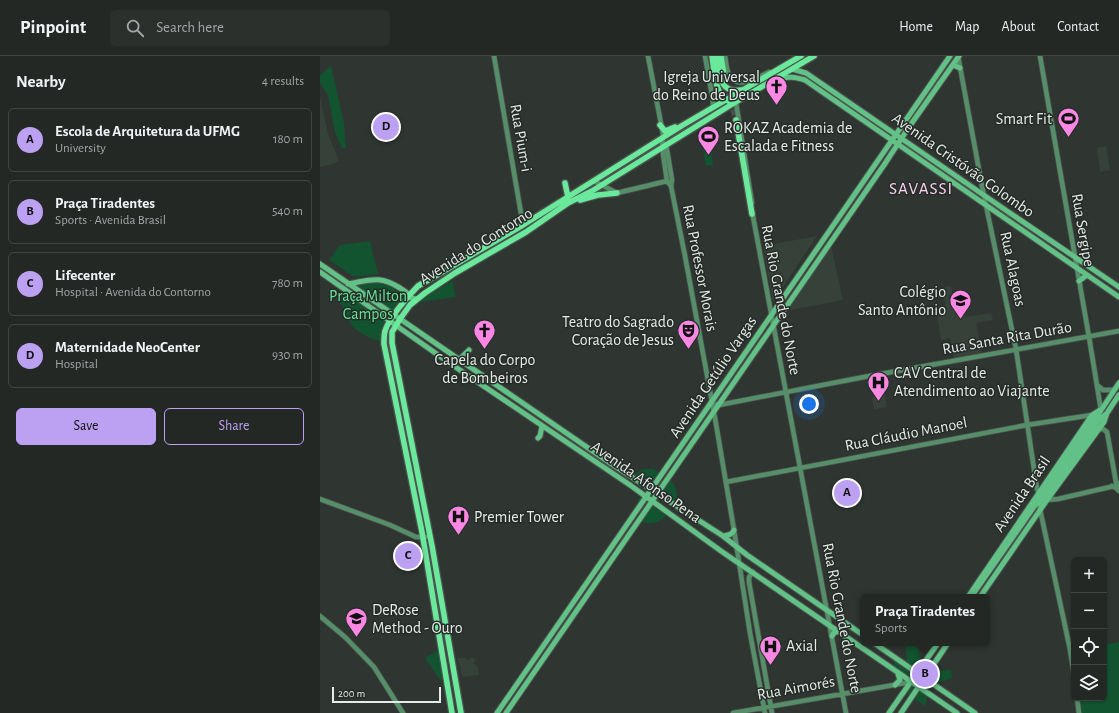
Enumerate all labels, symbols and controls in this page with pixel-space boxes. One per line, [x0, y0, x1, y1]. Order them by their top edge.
search box [110, 10, 390, 46]
icon: search [124, 17, 146, 39]
text: Pinpoint [20, 18, 86, 37]
text: Search here [156, 20, 224, 35]
text: Home [899, 20, 933, 34]
text: Map [955, 20, 979, 34]
text: About [1001, 20, 1035, 34]
text: Contact [1057, 20, 1099, 34]
place label: Igreja Universal do Reino de Deus [653, 69, 760, 103]
text: Nearby [16, 73, 66, 90]
church icon: Igreja Universal do Reino de Deus [763, 73, 789, 106]
text: 4 results [262, 75, 304, 88]
street label: Rua Pium-i [507, 103, 535, 173]
sports icon: Smart Fit [1055, 106, 1081, 139]
street label: Avenida Cristóvão Colombo [889, 110, 1037, 220]
place label: Smart Fit [996, 111, 1052, 127]
pin: D [373, 112, 399, 142]
place label: ROKAZ Academia de Escalada e Fitness [724, 120, 852, 154]
text: Escola de Arquitetura da UFMG [55, 124, 240, 139]
sports icon: ROKAZ Academia de Escalada e Fitness [695, 124, 721, 157]
text: A [26, 133, 34, 146]
text: 180 m [273, 133, 303, 146]
text: University [55, 142, 106, 155]
district label: SAVASSI [889, 180, 953, 197]
street label: Rua Sergipe [1069, 192, 1097, 268]
text: Praça Tiradentes [55, 196, 155, 211]
street label: Rua Professor Morais [680, 203, 720, 333]
text: B [26, 205, 34, 218]
text: 540 m [272, 205, 303, 218]
street label: Avenida do Contorno [417, 205, 535, 287]
text: Sports · Avenida Brasil [55, 214, 166, 227]
street label: Rua Rio Grande do Norte [759, 224, 803, 376]
street label: Rua Alagoas [997, 230, 1029, 308]
text: Lifecenter [55, 268, 115, 283]
text: C [27, 277, 33, 290]
text: 780 m [272, 277, 303, 290]
place label: Colégio Santo Antônio [858, 284, 946, 318]
text: Hospital · Avenida do Contorno [55, 286, 211, 299]
park label: Praça Milton Campos [329, 288, 407, 322]
school or university icon: Colégio Santo Antônio [948, 288, 974, 321]
street label: Avenida Getúlio Vargas [666, 313, 760, 441]
place label: Teatro do Sagrado Coração de Jesus [562, 314, 674, 348]
church icon: Capela do Corpo de Bombeiros [472, 317, 498, 350]
theatre icon: Teatro do Sagrado Coração de Jesus [676, 318, 702, 351]
street label: Rua Santa Rita Durão [941, 319, 1073, 357]
text: Maternidade NeoCenter [55, 340, 200, 355]
text: D [26, 349, 34, 362]
text: 930 m [272, 349, 303, 362]
place label: Capela do Corpo de Bombeiros [435, 352, 536, 386]
text: Hospital [55, 358, 98, 371]
place label: CAV Central de Atendimento ao Viajante [894, 365, 1050, 400]
hospital icon: CAV Central de Atendimento ao Viajante [866, 369, 892, 402]
your location [799, 394, 819, 414]
button: Save [16, 408, 156, 445]
button: Share [164, 408, 304, 445]
street label: Rua Cláudio Manoel [843, 414, 969, 454]
street label: Avenida Afonso Pena [588, 438, 704, 526]
street label: Avenida Brasil [991, 453, 1053, 535]
pin: A [834, 478, 860, 508]
hospital icon: Premier Tower [446, 504, 472, 537]
place label: Premier Tower [474, 509, 565, 525]
pin: C [395, 541, 421, 571]
street label: Rua Rio Grande do Norte [820, 542, 864, 694]
map controls [1071, 557, 1107, 701]
button: + [1071, 557, 1107, 593]
button: − [1071, 593, 1107, 629]
popup [860, 594, 990, 646]
place label: DeRose Method - Ouro [372, 602, 463, 636]
text: Praça Tiradentes [875, 604, 975, 619]
school or university icon: DeRose Method - Ouro [344, 606, 370, 639]
text: Sports [875, 622, 907, 635]
button: locate [1071, 629, 1107, 665]
hospital icon: Axial [757, 633, 783, 666]
place label: Axial [786, 638, 817, 654]
pin: B [912, 659, 938, 689]
button: layers [1071, 665, 1107, 701]
street label: Rua Aimorés [756, 673, 836, 703]
scale bar [332, 685, 441, 704]
text: 200 m [338, 688, 365, 699]

